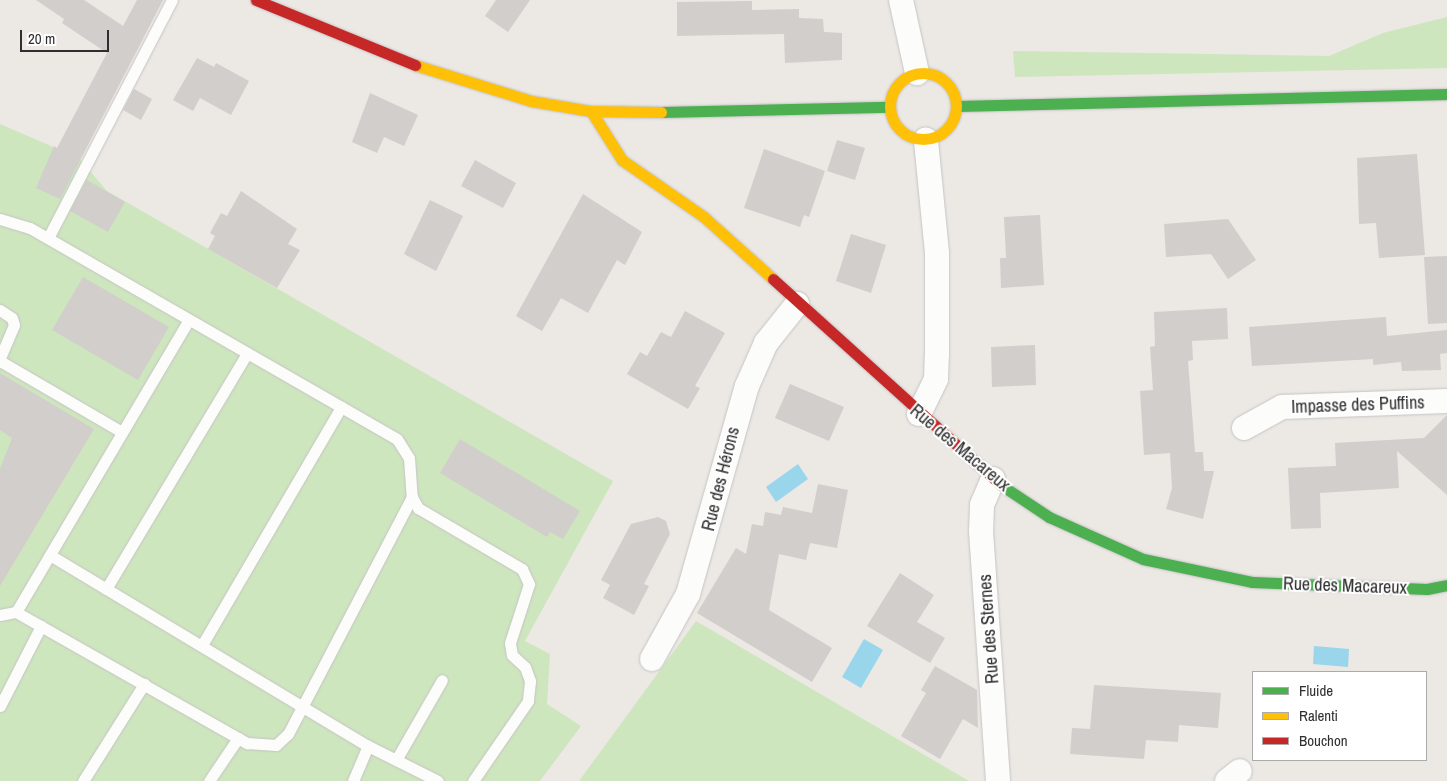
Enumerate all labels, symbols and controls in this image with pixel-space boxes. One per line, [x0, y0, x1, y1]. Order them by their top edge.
scale bar [22, 20, 111, 52]
text: 20 m [28, 28, 55, 49]
street label: Impasse des Puffins [1291, 392, 1425, 418]
street label: Rue des Macareux [906, 400, 1014, 496]
street label: Rue des Hérons [698, 425, 744, 533]
street label: Rue des Sternes [974, 573, 1004, 685]
street label: Rue des Macareux [1283, 573, 1407, 599]
legend [1252, 671, 1427, 761]
text: Fluide [1299, 680, 1333, 701]
text: Ralenti [1299, 705, 1338, 726]
text: Bouchon [1299, 730, 1348, 751]

